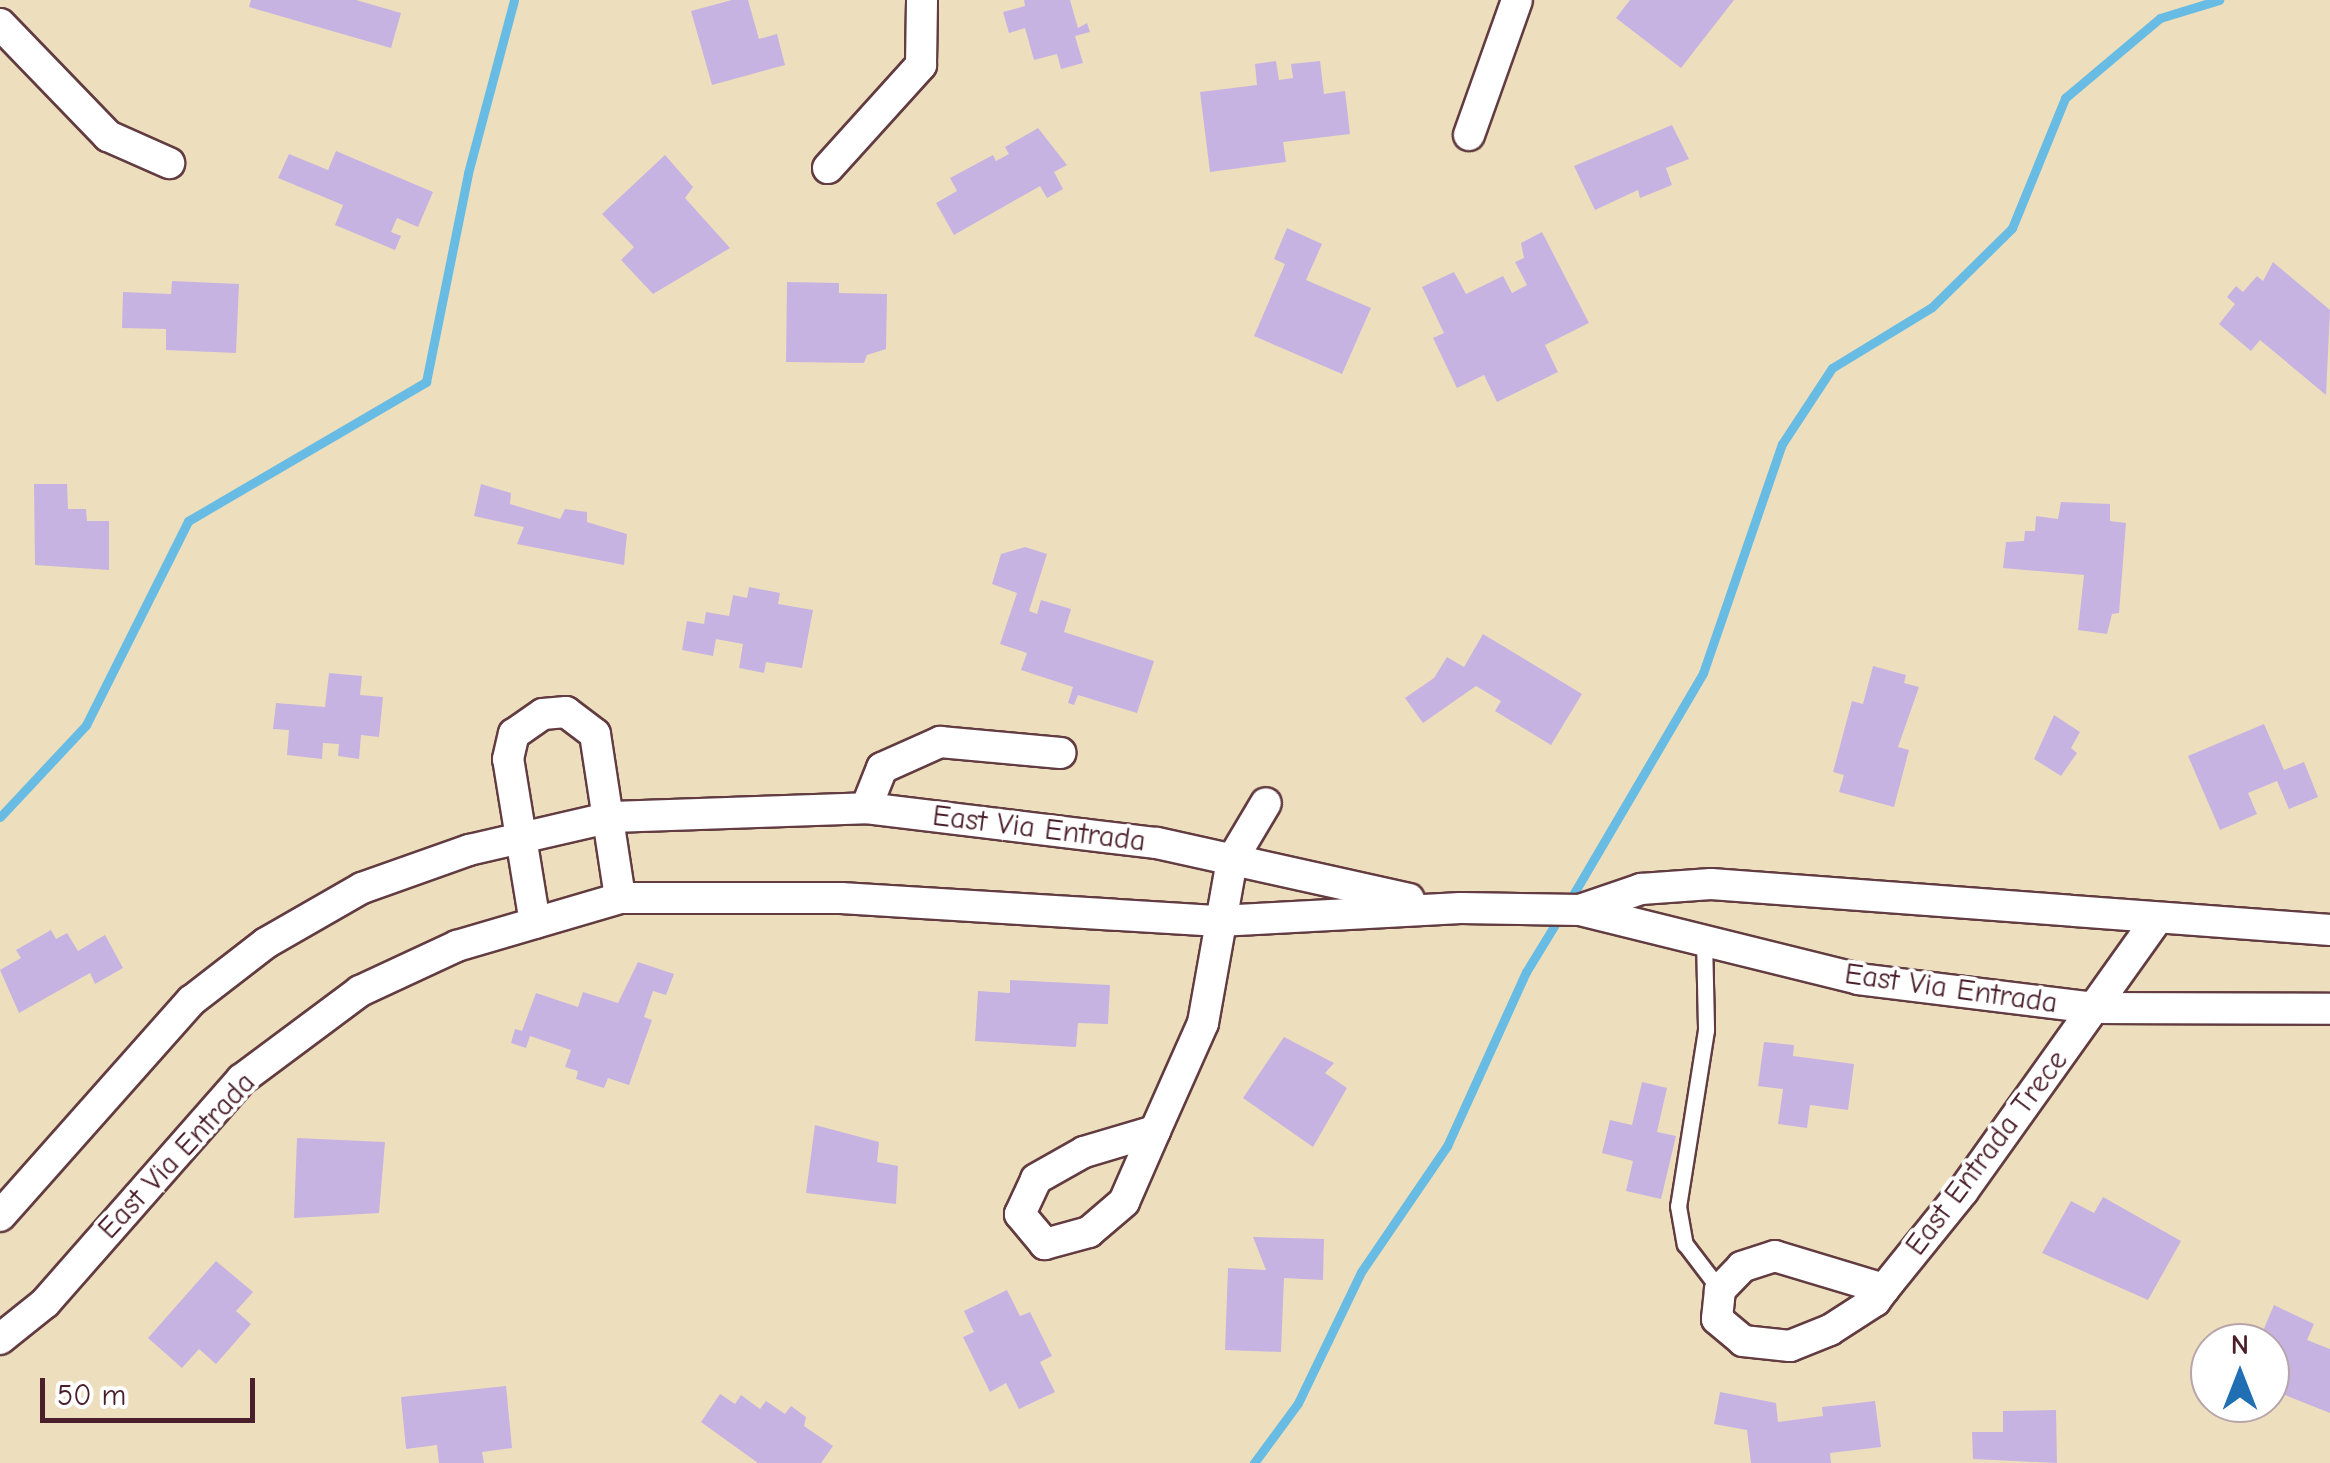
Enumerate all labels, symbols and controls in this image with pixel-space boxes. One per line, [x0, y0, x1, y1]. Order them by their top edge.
street label: East Via Entrada [930, 798, 1148, 860]
street label: East Via Entrada [1842, 956, 2060, 1022]
street label: East Entrada Trece [1898, 1043, 2076, 1263]
street label: East Via Entrada [91, 1065, 263, 1247]
north arrow [2190, 1323, 2290, 1423]
text: N [2231, 1329, 2249, 1361]
scale bar [45, 1358, 260, 1420]
text: 50 m [57, 1378, 126, 1413]

